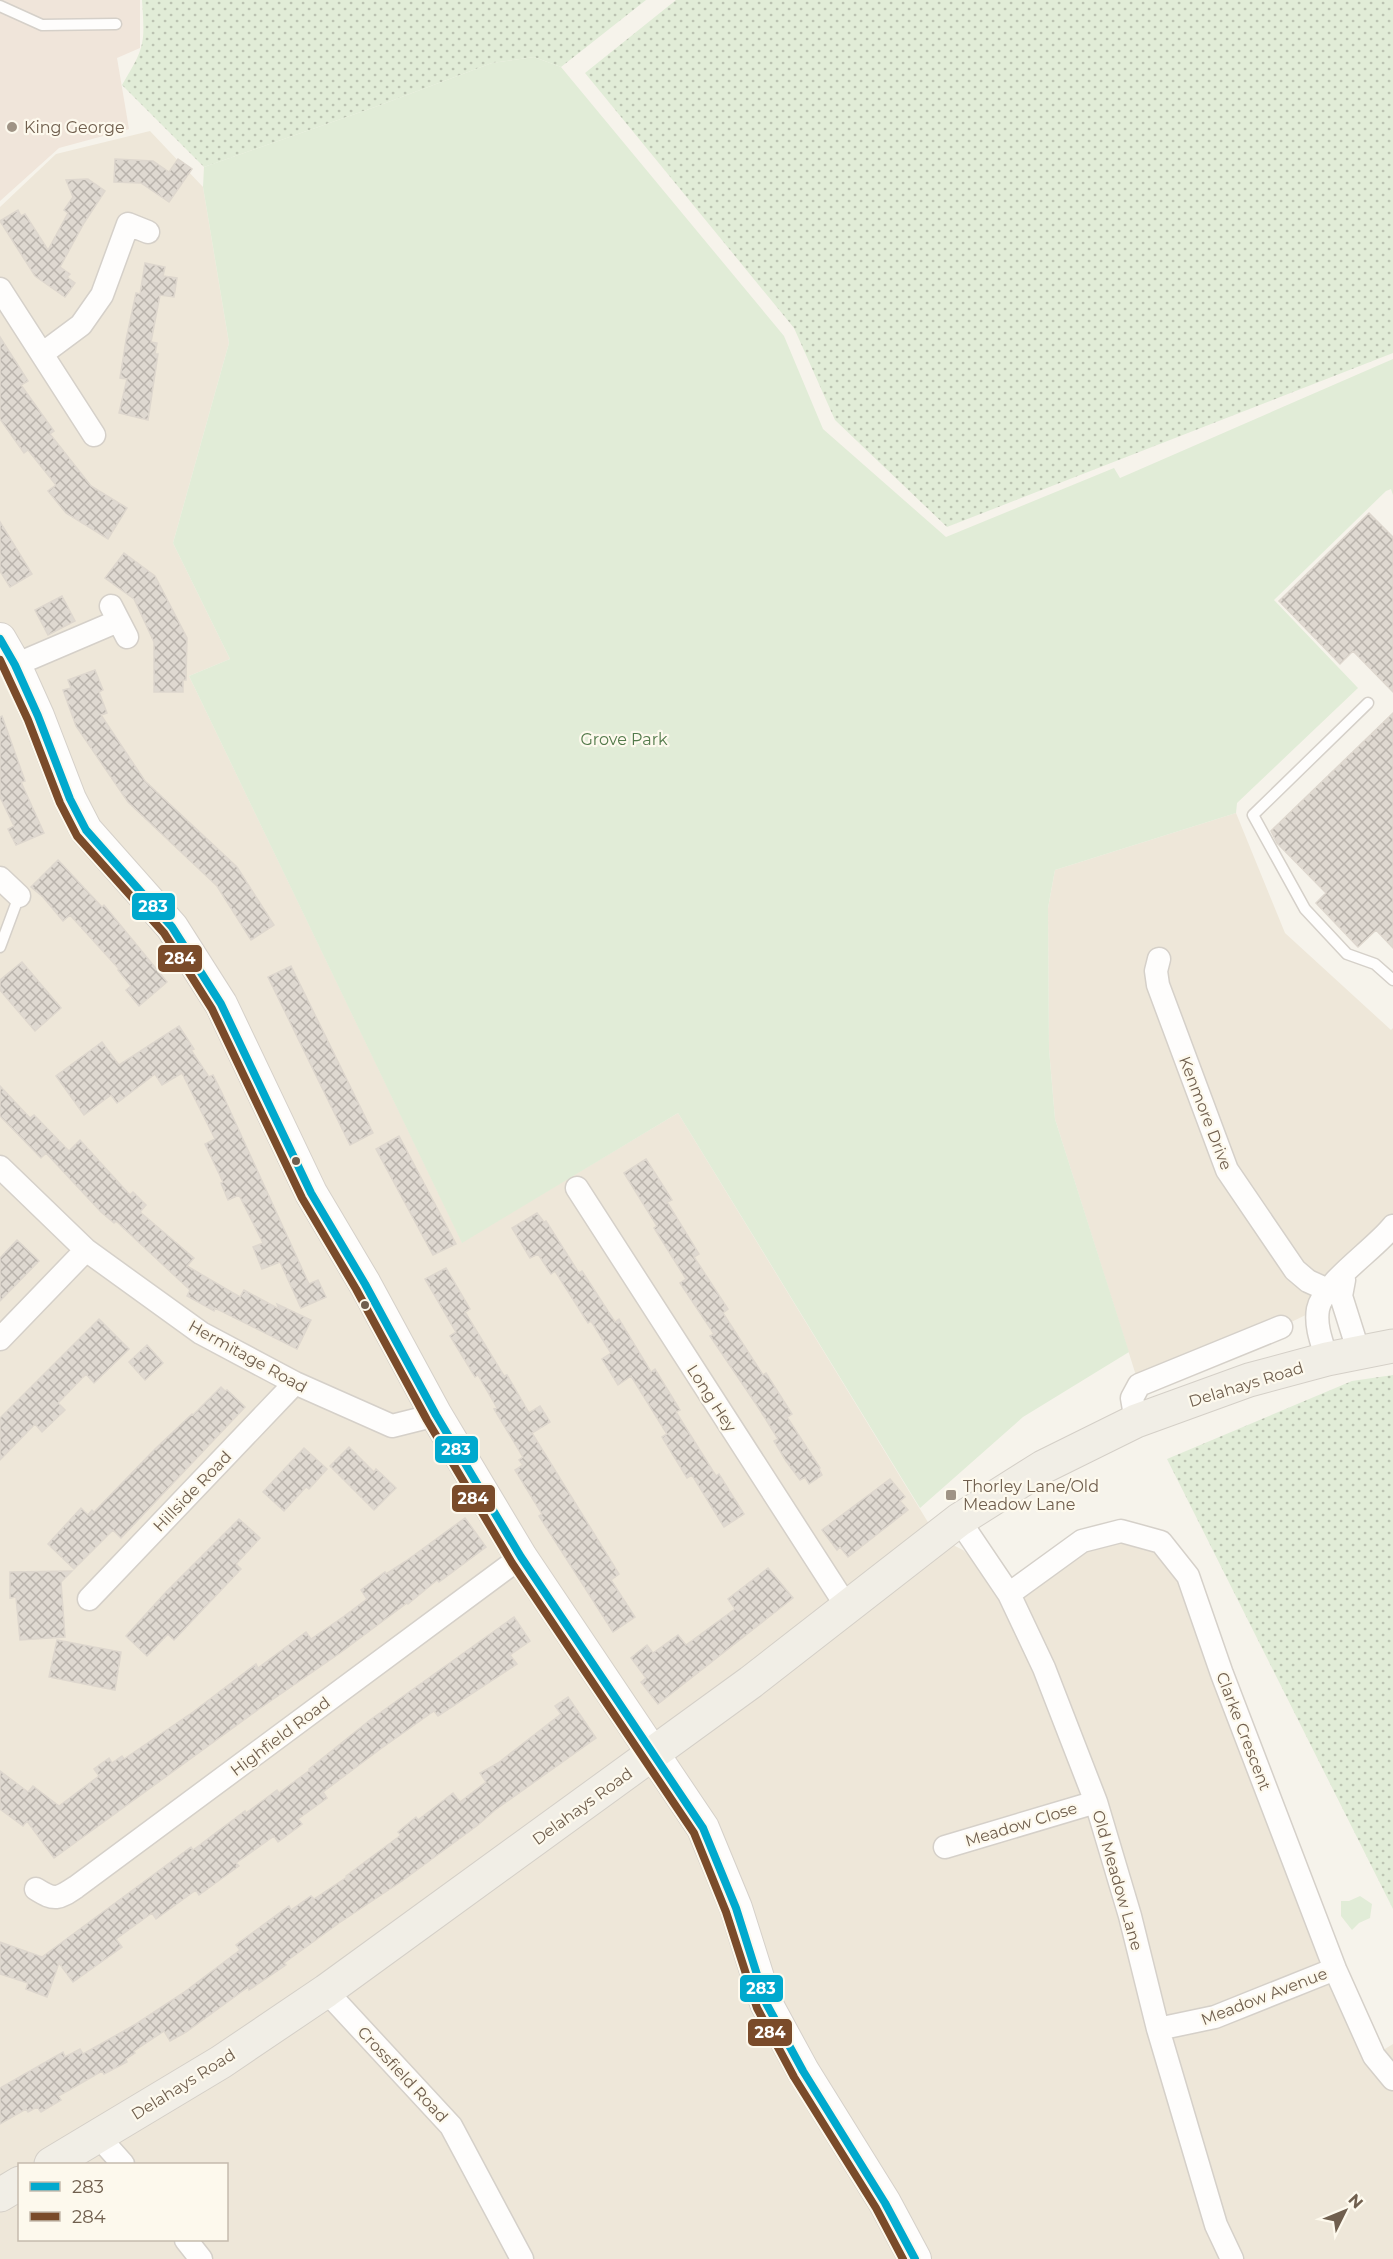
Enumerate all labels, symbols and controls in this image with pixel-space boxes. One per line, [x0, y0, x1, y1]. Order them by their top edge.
place label: King George [24, 118, 125, 137]
marker: King George [5, 120, 19, 134]
park label: Grove Park [580, 730, 668, 749]
line badge: 283 [131, 892, 176, 921]
text: 283 [138, 897, 168, 916]
line badge: 284 [157, 944, 203, 973]
text: 284 [164, 949, 196, 968]
street label: Kenmore Drive [1175, 1054, 1236, 1173]
unlabelled marker [290, 1155, 302, 1167]
unlabelled marker [359, 1299, 371, 1311]
street label: Hermitage Road [185, 1316, 310, 1397]
street label: Delahays Road [1186, 1358, 1306, 1411]
street label: Long Hey [683, 1361, 741, 1436]
line badge: 283 [434, 1435, 479, 1464]
text: 283 [441, 1440, 471, 1459]
street label: Hillside Road [149, 1447, 236, 1536]
place label: Thorley Lane/Old Meadow Lane [963, 1477, 1099, 1514]
line badge: 284 [451, 1484, 496, 1513]
marker: Thorley Lane/Old Meadow Lane [944, 1488, 958, 1502]
text: 284 [457, 1489, 489, 1508]
street label: Clarke Crescent [1212, 1669, 1275, 1794]
street label: Highfield Road [227, 1693, 334, 1780]
street label: Delahays Road [529, 1764, 636, 1849]
street label: Meadow Close [963, 1798, 1079, 1851]
street label: Old Meadow Lane [1088, 1808, 1147, 1953]
street label: Meadow Avenue [1198, 1964, 1330, 2029]
line badge: 283 [739, 1974, 784, 2003]
text: 283 [746, 1979, 776, 1998]
line badge: 284 [747, 2018, 793, 2047]
street label: Crossfield Road [353, 2023, 452, 2126]
text: 284 [754, 2023, 786, 2042]
street label: Delahays Road [128, 2045, 239, 2124]
legend [18, 2163, 228, 2241]
text: 283 [72, 2176, 104, 2198]
north arrow [1315, 2181, 1375, 2241]
text: N [1344, 2190, 1367, 2212]
text: 284 [72, 2206, 106, 2228]

